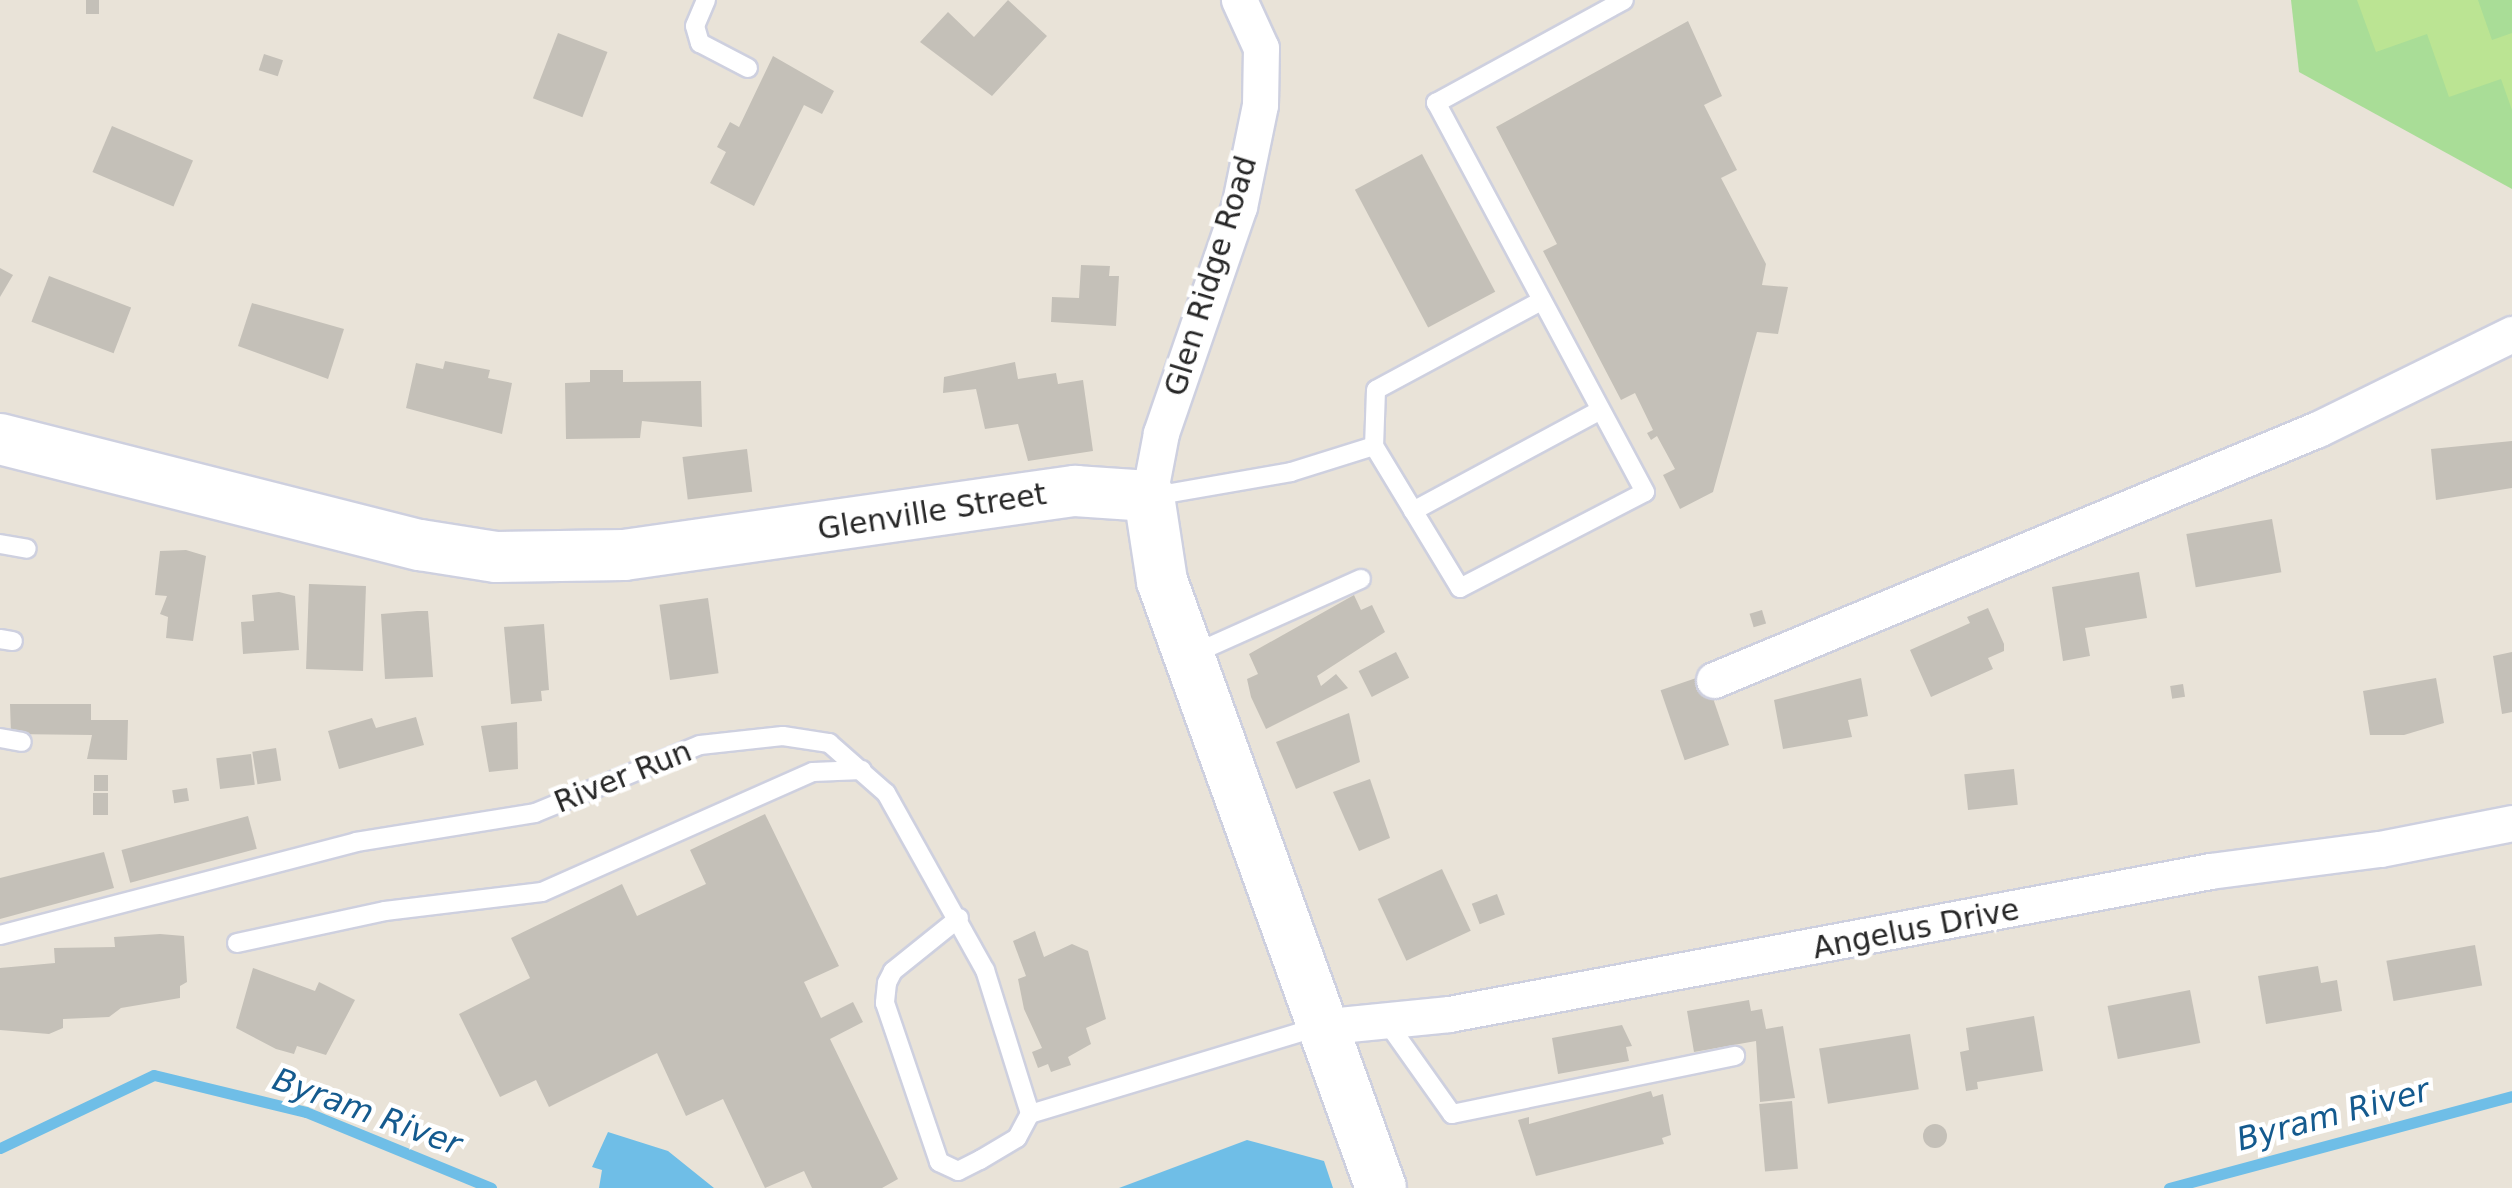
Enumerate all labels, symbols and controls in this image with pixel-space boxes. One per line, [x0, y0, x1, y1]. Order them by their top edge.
street label: Glen Ridge Road [1157, 152, 1265, 400]
street label: Glenville Street [815, 476, 1049, 548]
street label: River Run [549, 733, 697, 821]
street label: Angelus Drive [1810, 891, 2022, 967]
water label: Byram River [267, 1060, 467, 1164]
water label: Byram River [2232, 1071, 2434, 1159]

